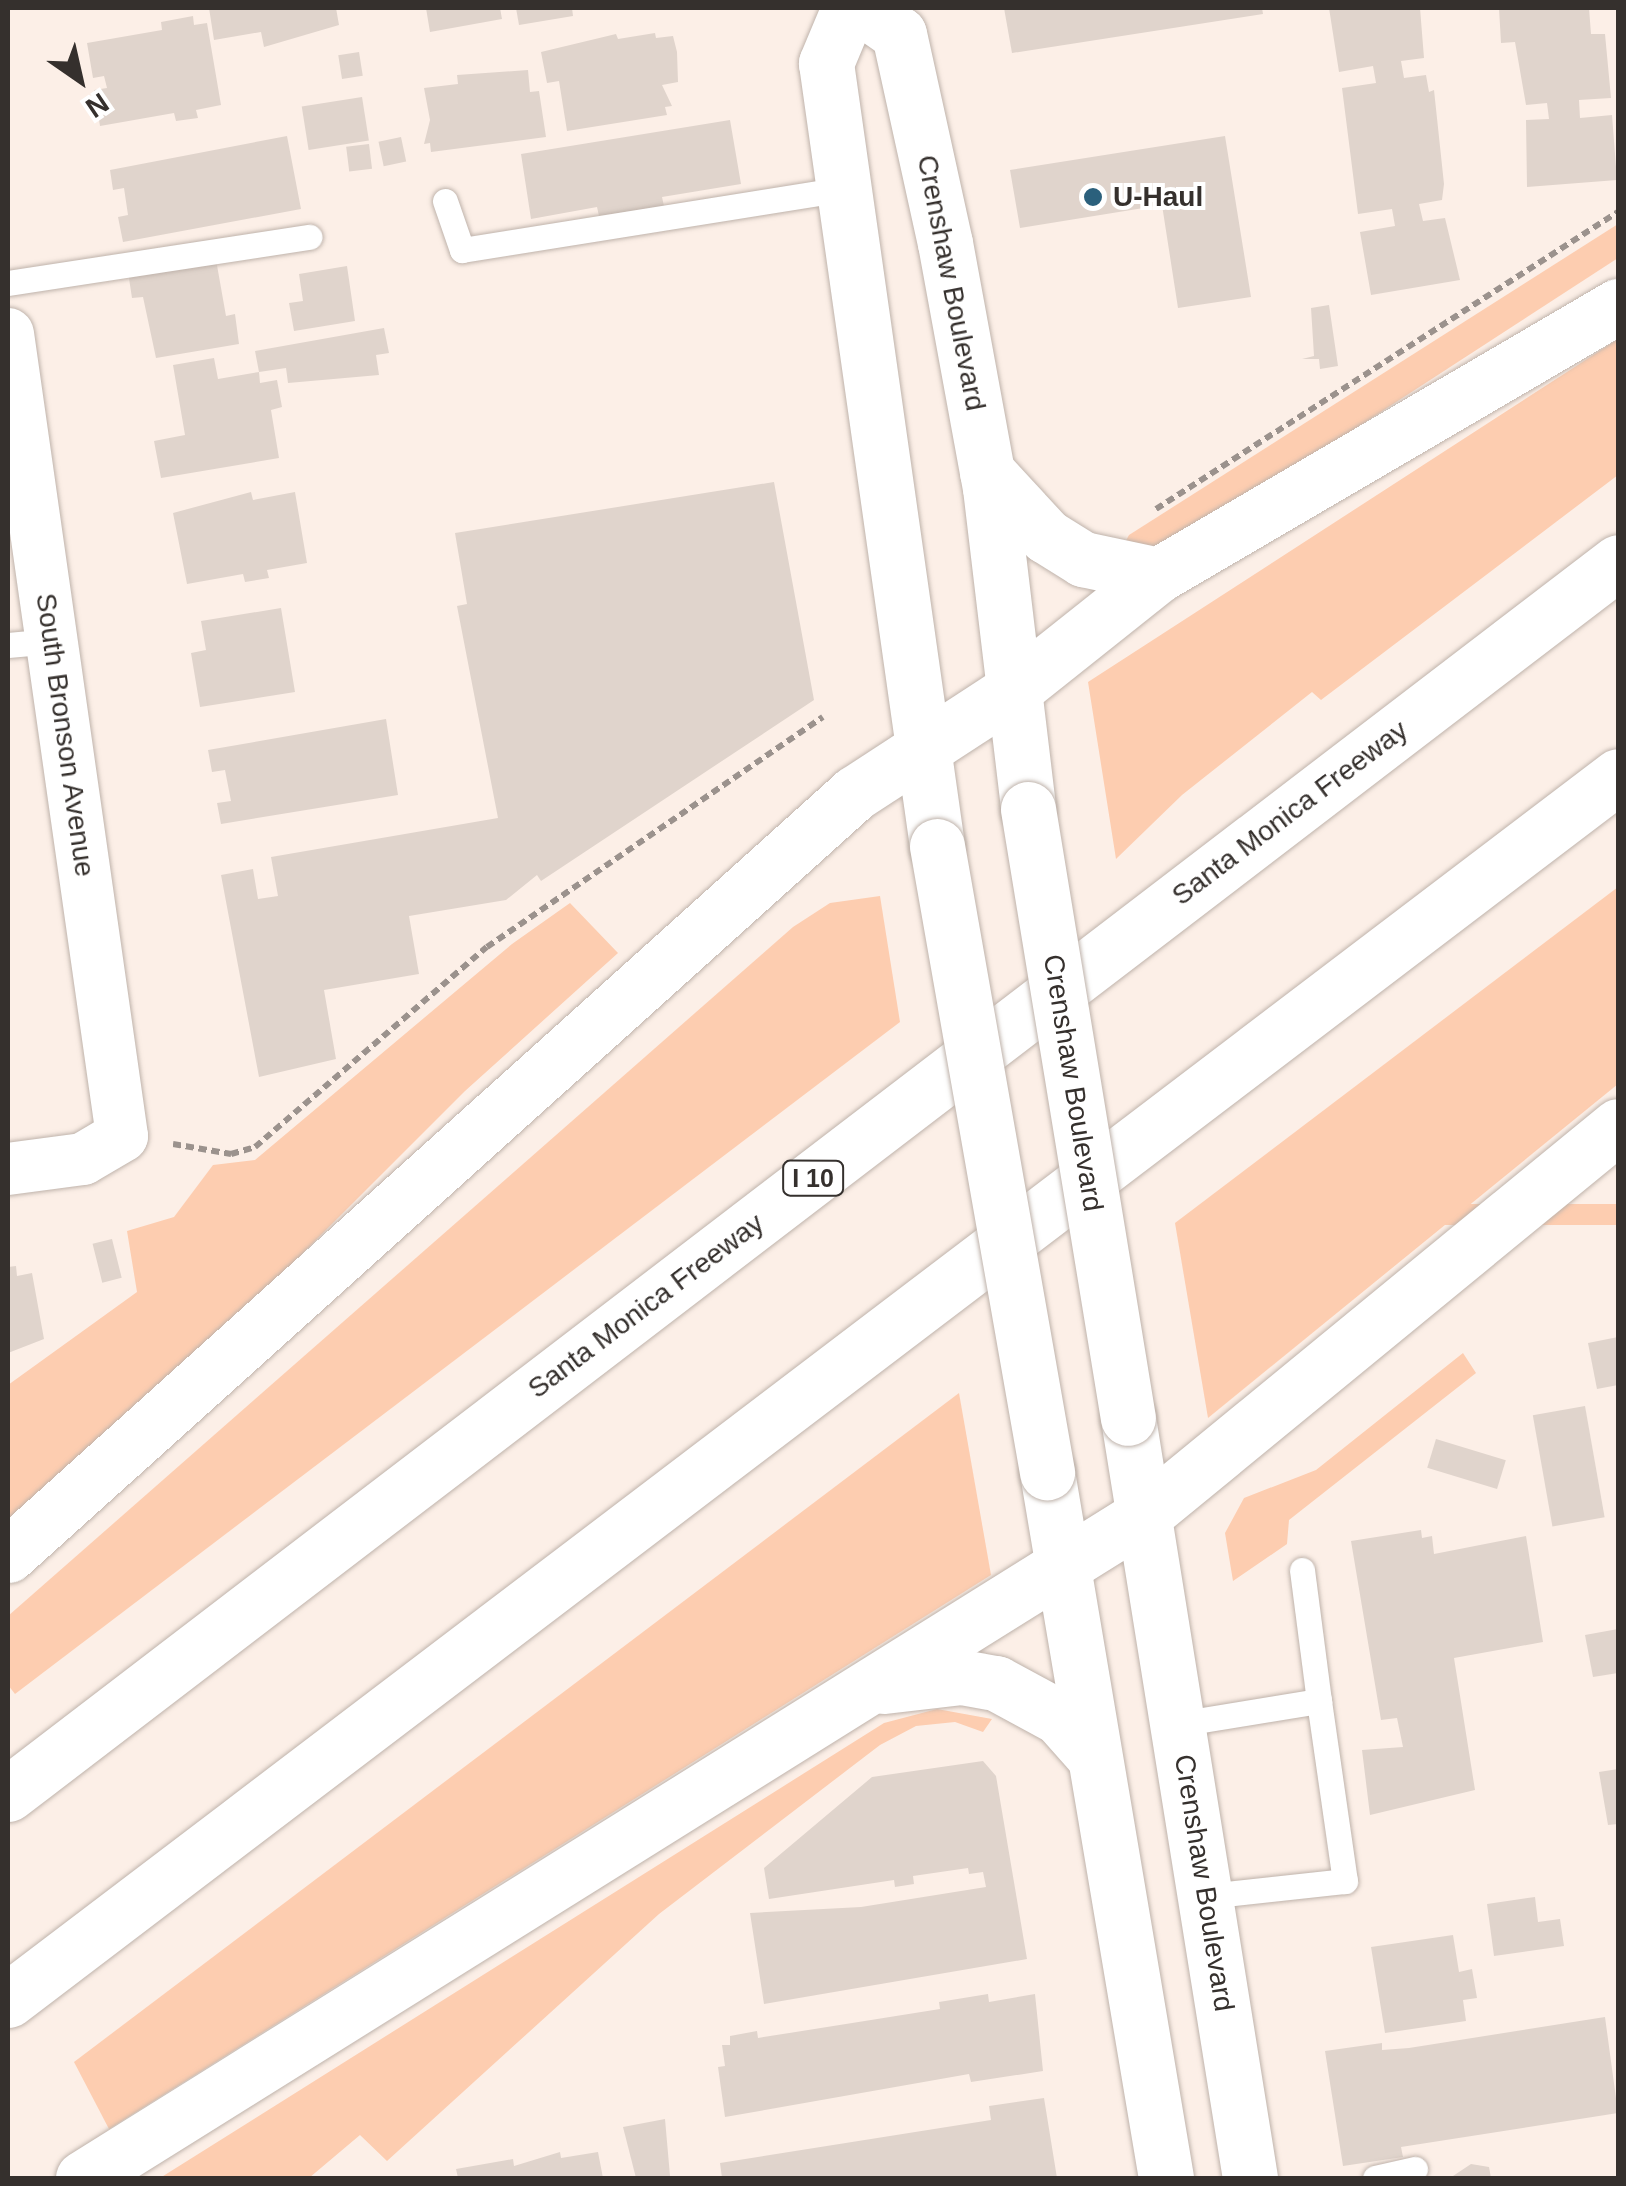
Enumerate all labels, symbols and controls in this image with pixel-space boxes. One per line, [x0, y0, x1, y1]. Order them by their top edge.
north arrow [30, 30, 130, 130]
text: N [80, 87, 114, 124]
street label: Crenshaw Boulevard [910, 152, 992, 414]
place label: U-Haul [1113, 180, 1203, 214]
marker: U-Haul [1082, 186, 1104, 208]
street label: South Bronson Avenue [28, 590, 102, 880]
street label: Santa Monica Freeway [1166, 713, 1414, 913]
street label: Crenshaw Boulevard [1036, 952, 1110, 1214]
road number: I 10 [780, 1158, 846, 1198]
street label: Santa Monica Freeway [522, 1206, 770, 1406]
street label: Crenshaw Boulevard [1167, 1752, 1241, 2014]

